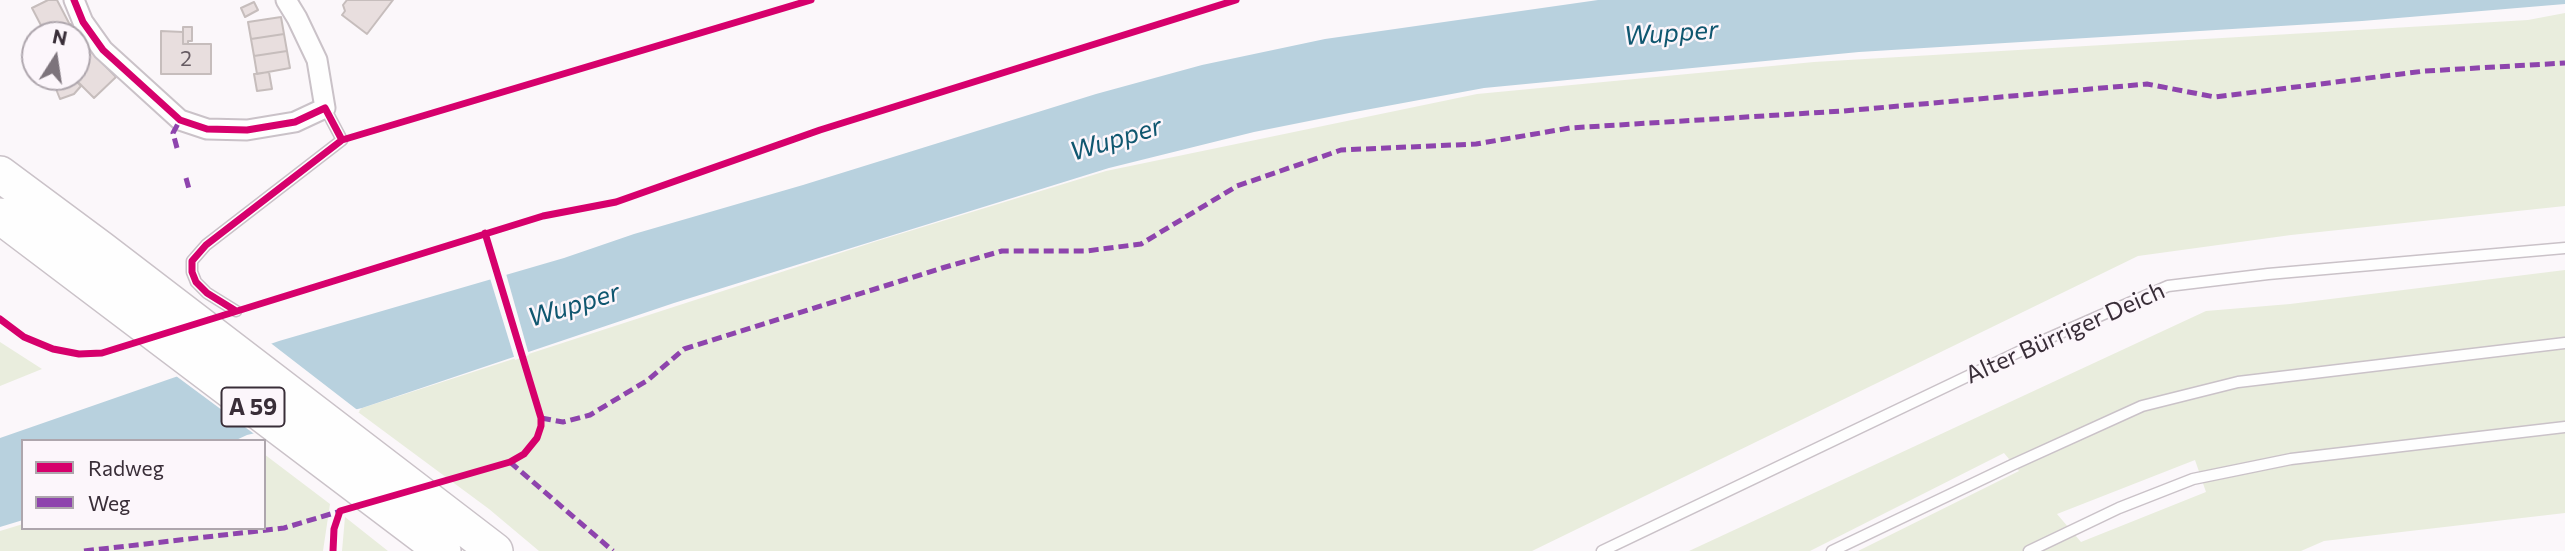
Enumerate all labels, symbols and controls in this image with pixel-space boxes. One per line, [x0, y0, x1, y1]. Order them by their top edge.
water label: Wupper [1623, 14, 1719, 52]
north arrow [21, 21, 91, 91]
text: N [51, 24, 69, 50]
house number: 2 [180, 46, 192, 72]
water label: Wupper [1066, 110, 1166, 168]
water label: Wupper [524, 276, 624, 334]
street label: Alter Bürriger Deich [1961, 276, 2169, 390]
road number: A 59 [222, 388, 284, 426]
legend [21, 439, 266, 530]
text: Radweg [88, 455, 164, 480]
text: Weg [88, 490, 130, 515]

